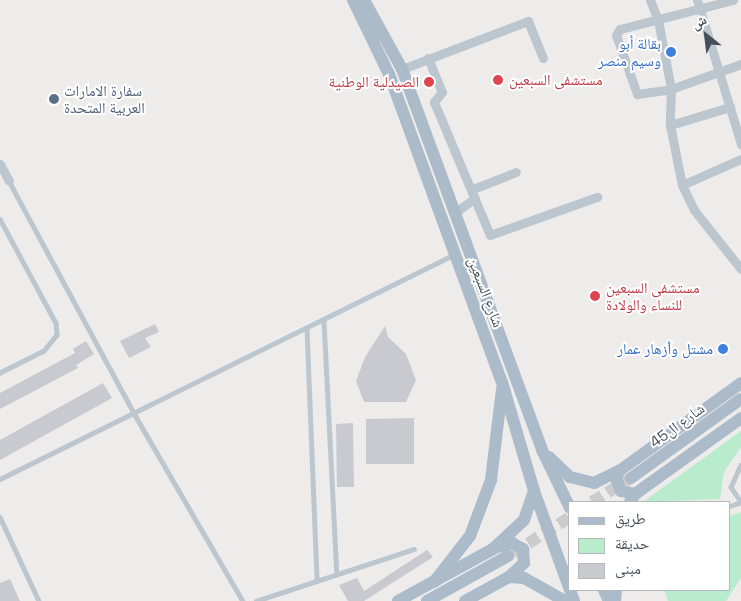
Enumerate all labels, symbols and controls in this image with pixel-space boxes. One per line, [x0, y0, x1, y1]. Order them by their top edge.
north arrow [681, 10, 731, 60]
text: ش [688, 10, 710, 33]
place label: بقالة أبو وسيم منصر [598, 34, 661, 69]
marker: بقالة أبو وسيم منصر [665, 46, 677, 58]
place label: مستشفى السبعين [509, 71, 603, 89]
place label: الصيدلية الوطنية [329, 73, 419, 91]
marker: مستشفى السبعين [491, 73, 505, 87]
marker: الصيدلية الوطنية [423, 76, 435, 88]
place label: سفارة الامارات العربية المتحدة [64, 81, 145, 116]
marker: سفارة الامارات العربية المتحدة [48, 93, 60, 105]
street label: شارع السبعين [464, 254, 508, 330]
place label: مستشفى السبعين للنساء والولادة [606, 278, 700, 313]
marker: مستشفى السبعين للنساء والولادة [588, 289, 602, 303]
place label: مشتل وأزهار عمار [617, 340, 713, 358]
marker: مشتل وأزهار عمار [717, 343, 729, 355]
street label: شارع ال45 [646, 399, 708, 451]
legend [568, 501, 731, 591]
text: طريق [615, 509, 646, 528]
text: حديقة [615, 534, 649, 553]
text: مبنى [615, 559, 641, 578]

